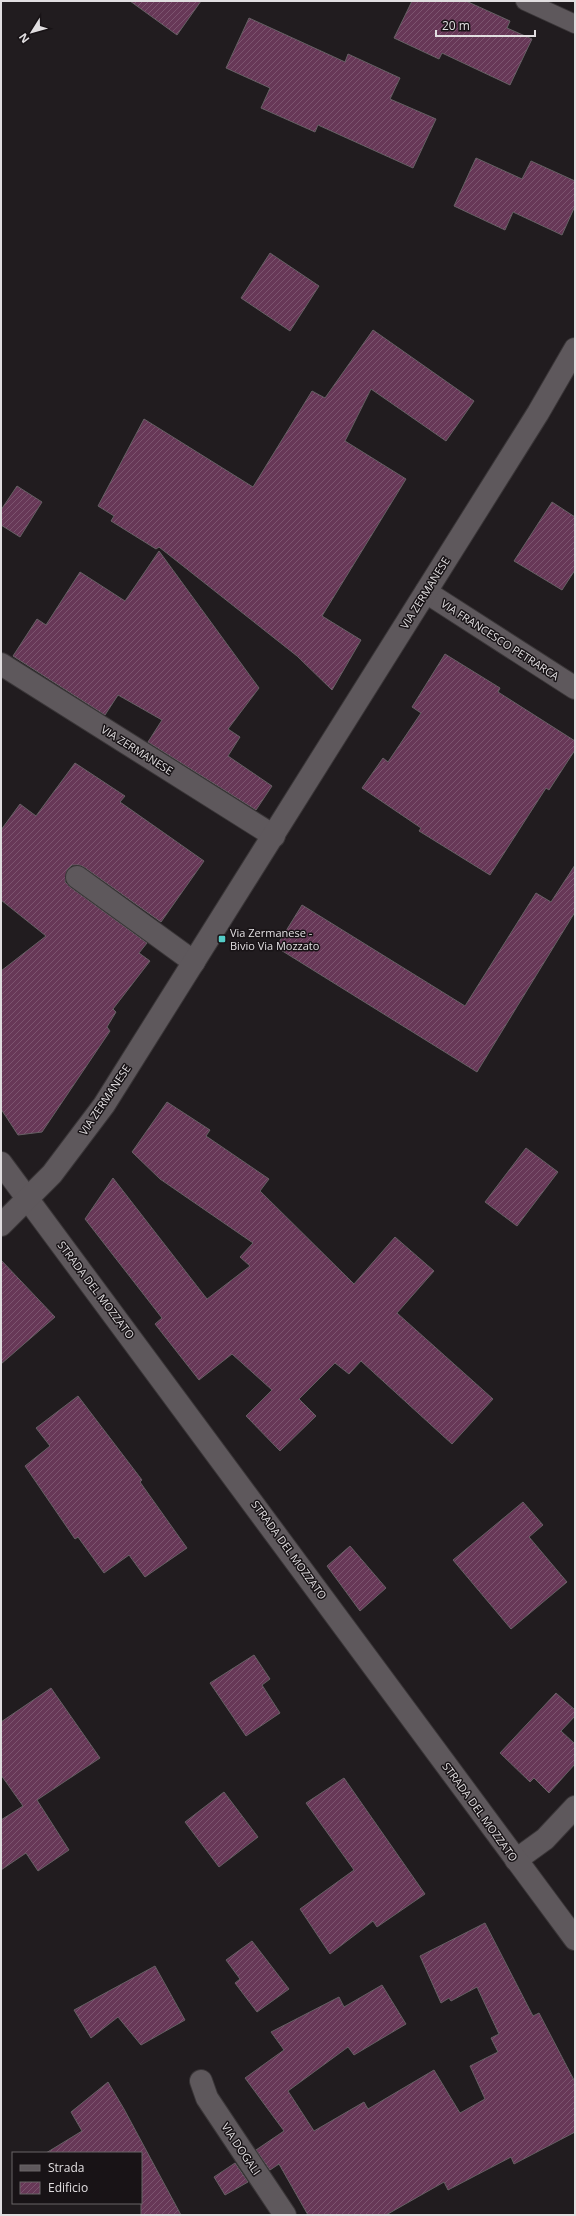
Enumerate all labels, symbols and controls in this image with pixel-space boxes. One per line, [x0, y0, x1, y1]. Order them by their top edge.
north arrow [12, 12, 52, 52]
scale bar [436, 12, 535, 38]
text: 20 m [442, 17, 470, 34]
text: N [15, 30, 32, 46]
street label: VIA ZERMANESE [396, 554, 453, 631]
street label: VIA FRANCESCO PETRARCA [438, 596, 562, 683]
street label: VIA ZERMANESE [99, 721, 176, 778]
place label: Via Zermanese - Bivio Via Mozzato [230, 925, 320, 953]
marker: Via Zermanese - Bivio Via Mozzato [217, 934, 227, 944]
street label: VIA ZERMANESE [75, 1062, 134, 1138]
street label: STRADA DEL MOZZATO [55, 1238, 138, 1342]
street label: STRADA DEL MOZZATO [248, 1497, 330, 1602]
street label: STRADA DEL MOZZATO [439, 1759, 521, 1864]
street label: VIA DOGALI [218, 2120, 264, 2178]
legend [12, 2152, 142, 2204]
text: Strada [48, 2159, 84, 2176]
text: Edificio [48, 2179, 88, 2196]

